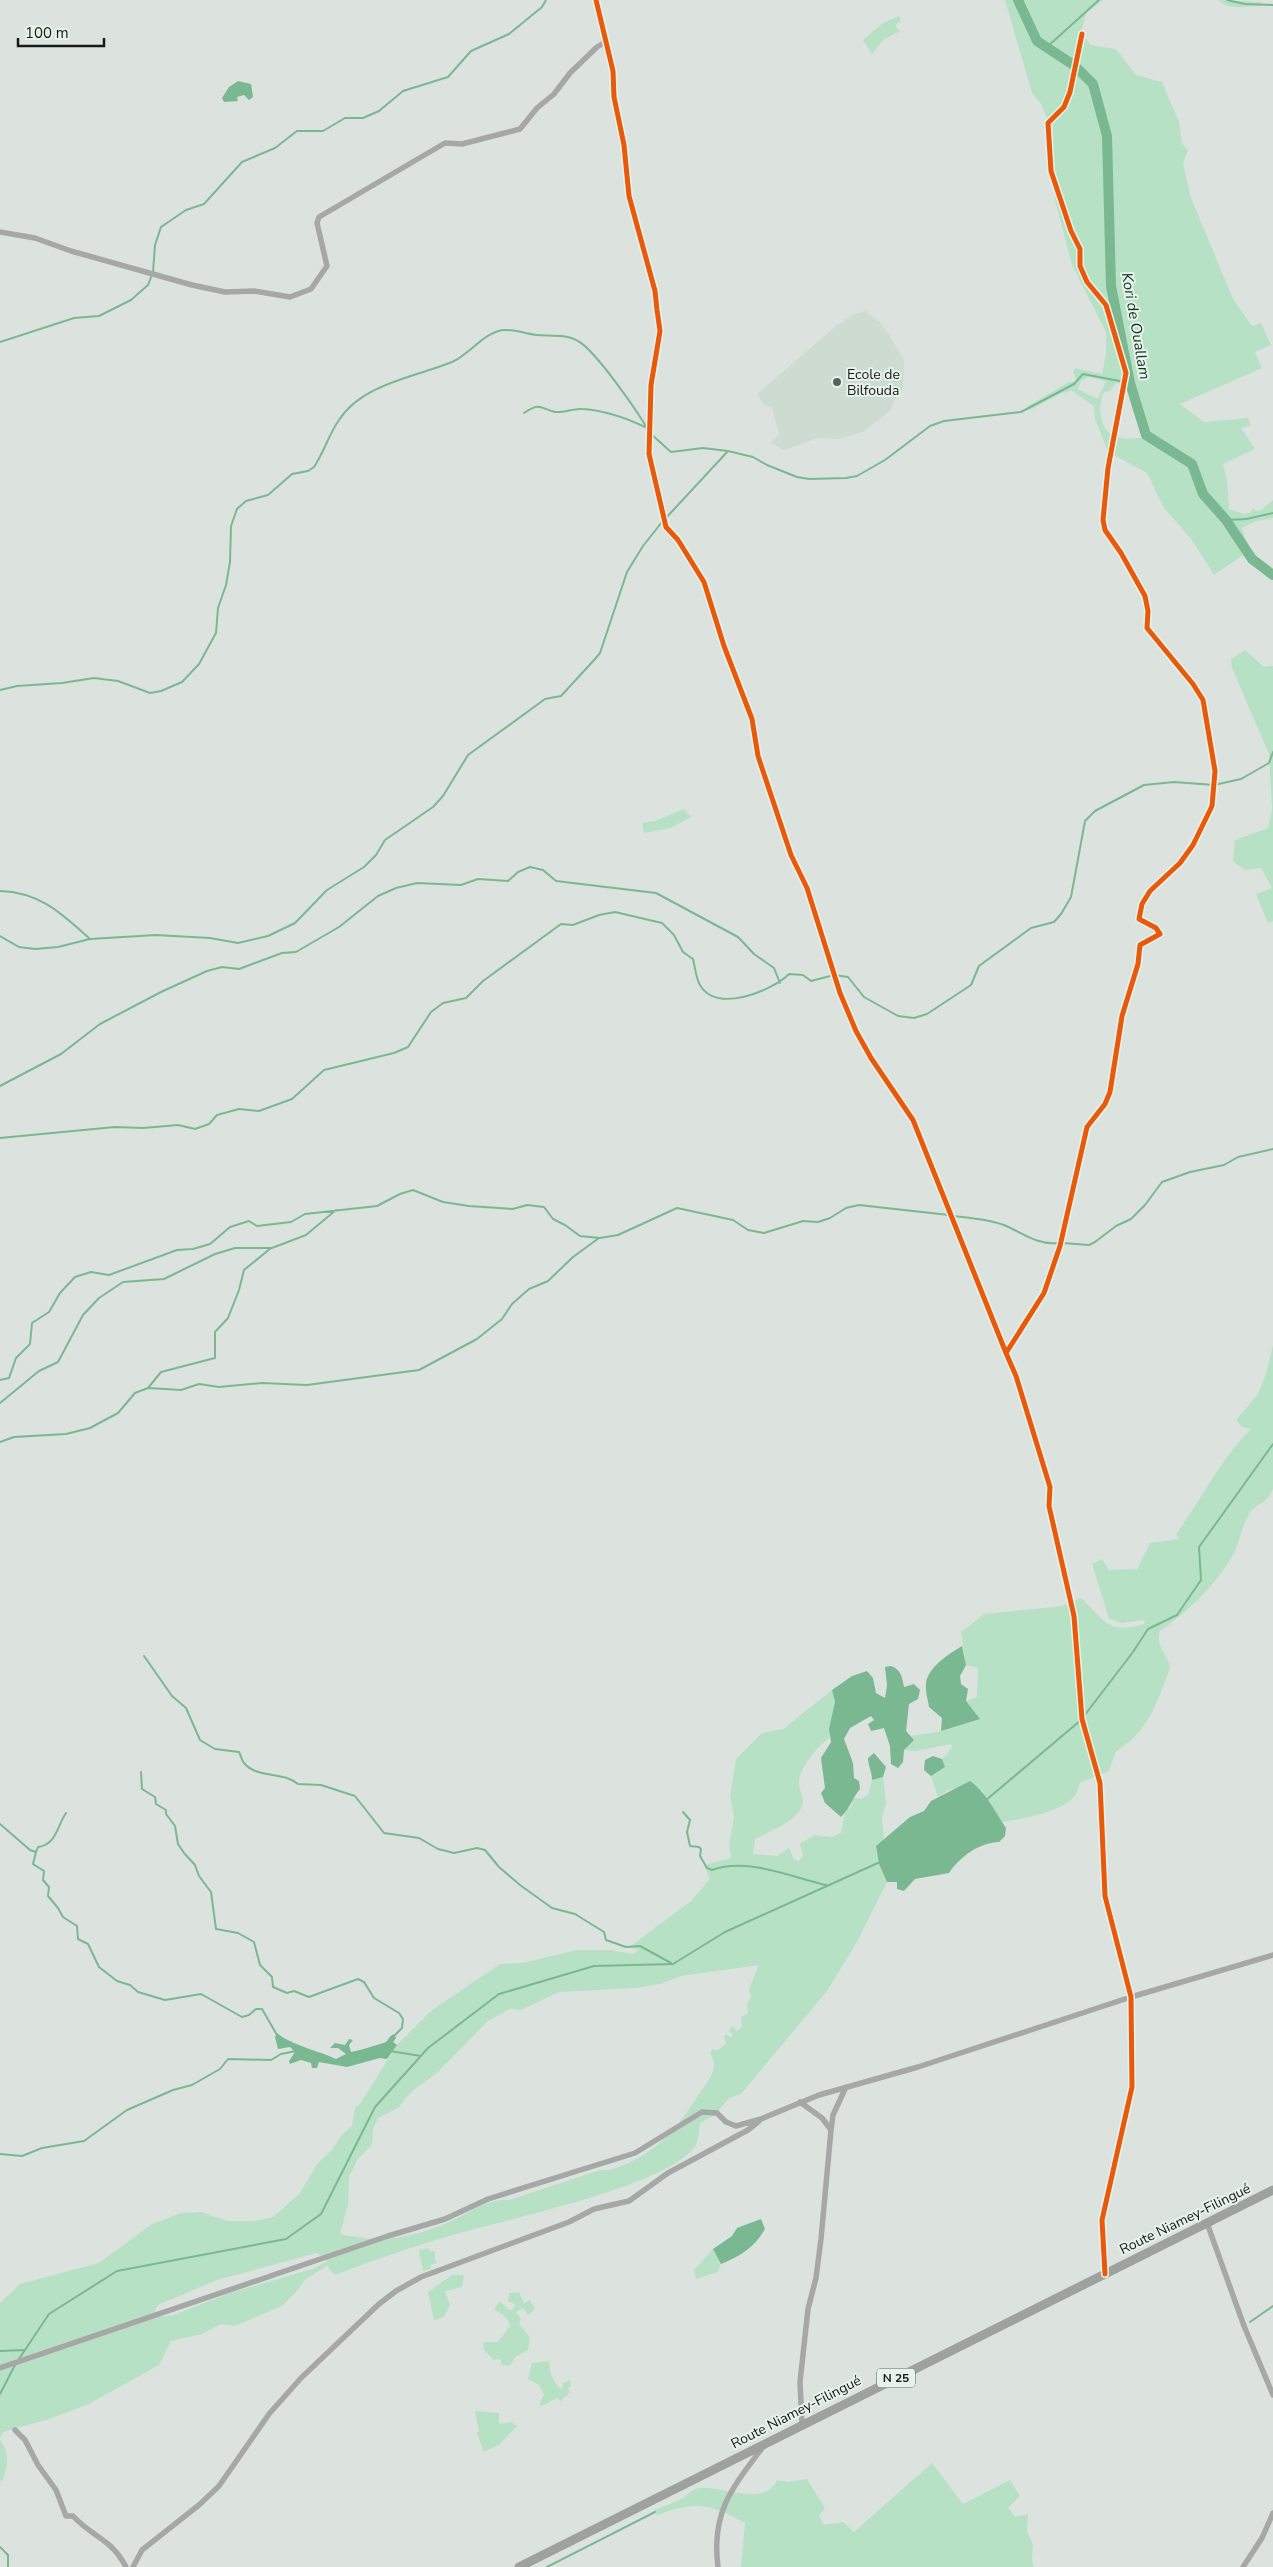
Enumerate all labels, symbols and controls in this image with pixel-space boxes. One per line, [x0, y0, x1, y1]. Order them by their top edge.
scale bar [18, 15, 104, 47]
text: 100 m [25, 23, 69, 43]
water label: Kori de Ouallam [1117, 271, 1155, 381]
place label: Ecole de Bilfouda [847, 365, 900, 400]
marker: Ecole de Bilfouda [831, 376, 843, 388]
street label: Route Niamey-Filingué [1116, 2179, 1254, 2259]
road number: N 25 [877, 2368, 915, 2388]
street label: Route Niamey-Filingué [728, 2371, 864, 2453]

